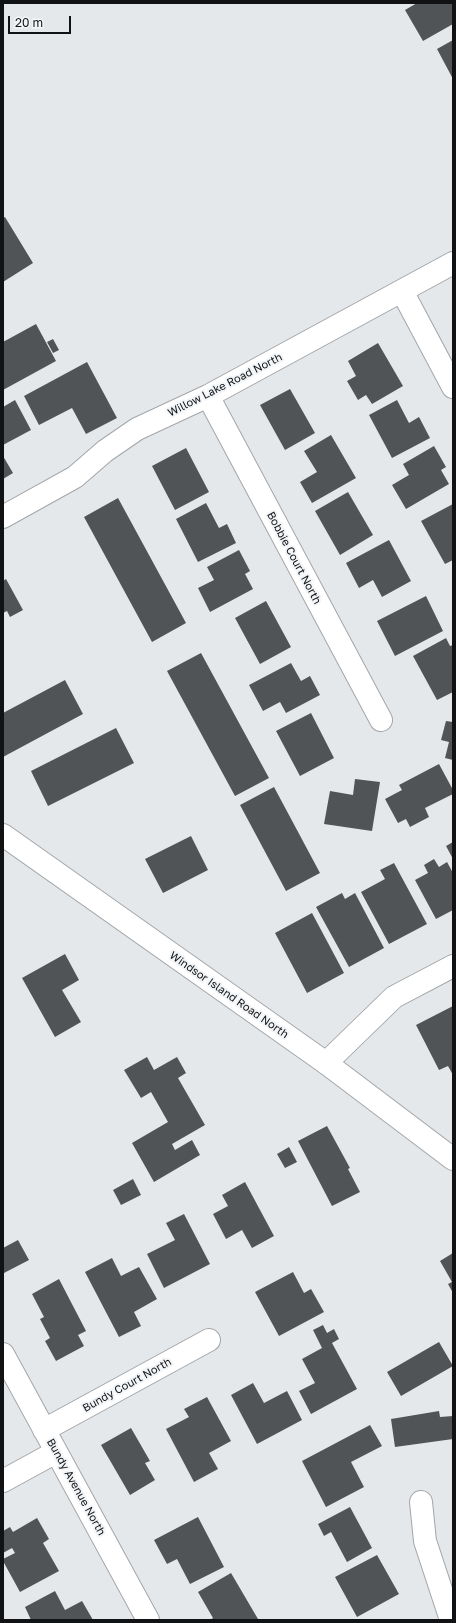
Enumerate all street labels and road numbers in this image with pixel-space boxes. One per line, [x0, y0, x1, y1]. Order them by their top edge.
street label: Willow Lake Road North [166, 350, 284, 420]
street label: Bobbie Court North [264, 510, 324, 606]
street label: Windsor Island Road North [167, 949, 291, 1041]
street label: Bundy Court North [80, 1355, 174, 1415]
street label: Bundy Avenue North [44, 1436, 108, 1538]

